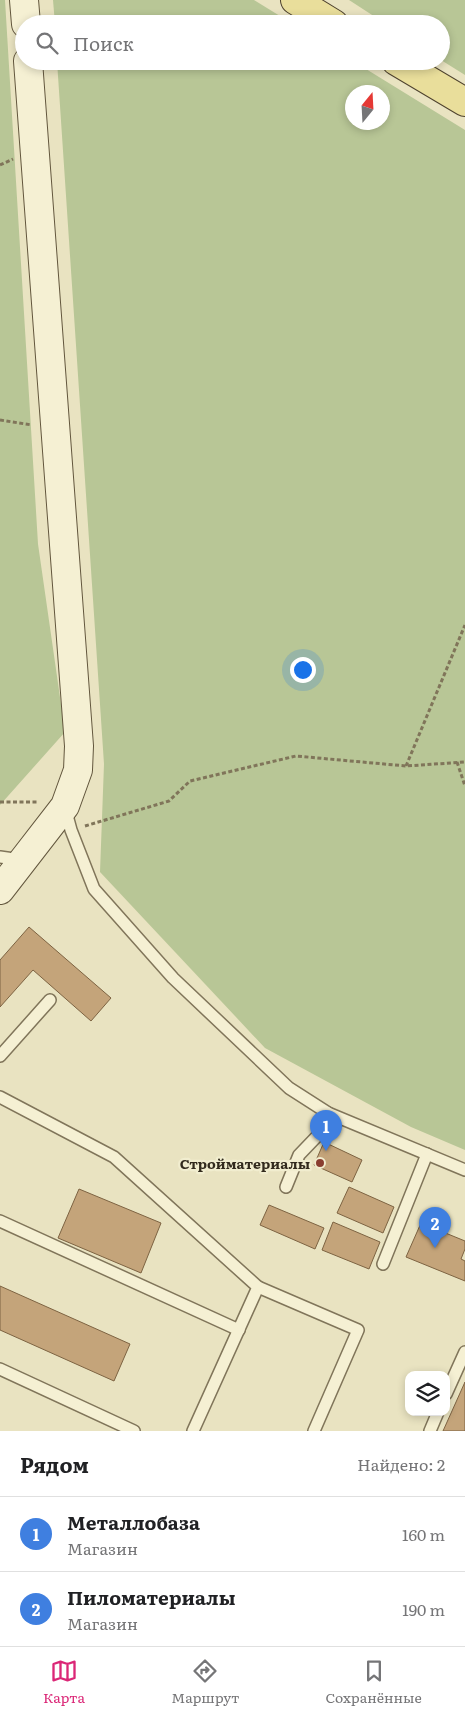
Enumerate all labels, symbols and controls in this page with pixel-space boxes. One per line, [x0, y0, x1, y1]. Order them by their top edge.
search box [15, 15, 450, 70]
icon: search [33, 29, 61, 57]
text: Поиск [73, 29, 134, 57]
north arrow [345, 85, 390, 130]
your location [290, 657, 316, 683]
pin: 1 [310, 1110, 342, 1151]
place label: Стройматериалы [180, 1153, 310, 1173]
marker: Стройматериалы [314, 1157, 326, 1169]
pin: 2 [419, 1207, 451, 1248]
map controls [405, 1371, 450, 1416]
button: layers [405, 1371, 450, 1416]
text: Рядом [20, 1448, 89, 1479]
text: Найдено: 2 [357, 1452, 445, 1476]
text: Металлобаза [67, 1508, 200, 1536]
text: 1 [33, 1522, 39, 1546]
text: 160 m [402, 1522, 445, 1546]
text: Магазин [67, 1536, 138, 1560]
text: Пиломатериалы [67, 1583, 235, 1611]
text: 2 [32, 1597, 40, 1621]
text: 190 m [402, 1597, 445, 1621]
text: Магазин [67, 1611, 138, 1635]
tab: Карта [43, 1657, 85, 1707]
tab: Маршрут [171, 1657, 239, 1707]
tab: Сохранённые [326, 1657, 422, 1707]

